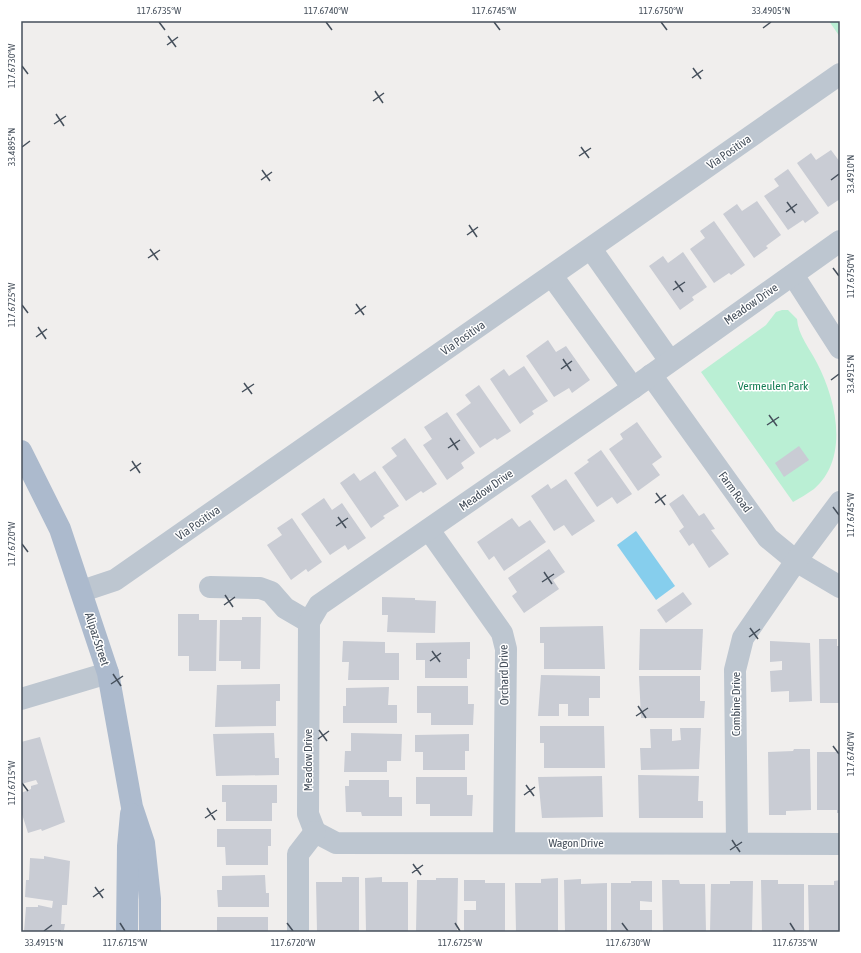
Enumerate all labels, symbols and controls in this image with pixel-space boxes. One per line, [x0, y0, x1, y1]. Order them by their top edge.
text: 117.6735°W [137, 5, 182, 16]
text: 117.6740°W [304, 5, 349, 16]
text: 117.6745°W [472, 5, 517, 16]
text: 117.6750°W [639, 5, 684, 16]
text: 33.4905°N [752, 5, 790, 16]
text: 117.6730°W [6, 43, 17, 88]
text: 33.4895°N [6, 128, 17, 166]
street label: Via Positiva [704, 132, 754, 172]
text: 33.4910°N [845, 155, 856, 193]
text: 117.6750°W [845, 253, 856, 298]
street label: Meadow Drive [721, 280, 781, 328]
text: 117.6725°W [6, 282, 17, 327]
street label: Via Positiva [438, 318, 488, 358]
text: 33.4915°N [845, 355, 856, 393]
park label: Vermeulen Park [738, 379, 809, 393]
street label: Meadow Drive [456, 466, 516, 514]
street label: Farm Road [716, 469, 754, 515]
text: 117.6745°W [845, 492, 856, 537]
street label: Via Positiva [173, 503, 223, 543]
text: 117.6720°W [6, 521, 17, 566]
street label: Alipaz Street [82, 610, 112, 668]
street label: Orchard Drive [496, 645, 512, 705]
street label: Combine Drive [729, 672, 743, 736]
street label: Meadow Drive [301, 729, 315, 791]
text: 117.6740°W [845, 731, 856, 776]
text: 117.6715°W [6, 760, 17, 805]
street label: Wagon Drive [548, 836, 604, 850]
text: 33.4915°N [25, 937, 63, 948]
text: 117.6715°W [103, 937, 148, 948]
text: 117.6720°W [271, 937, 316, 948]
text: 117.6725°W [438, 937, 483, 948]
text: 117.6730°W [606, 937, 651, 948]
text: 117.6735°W [773, 937, 818, 948]

